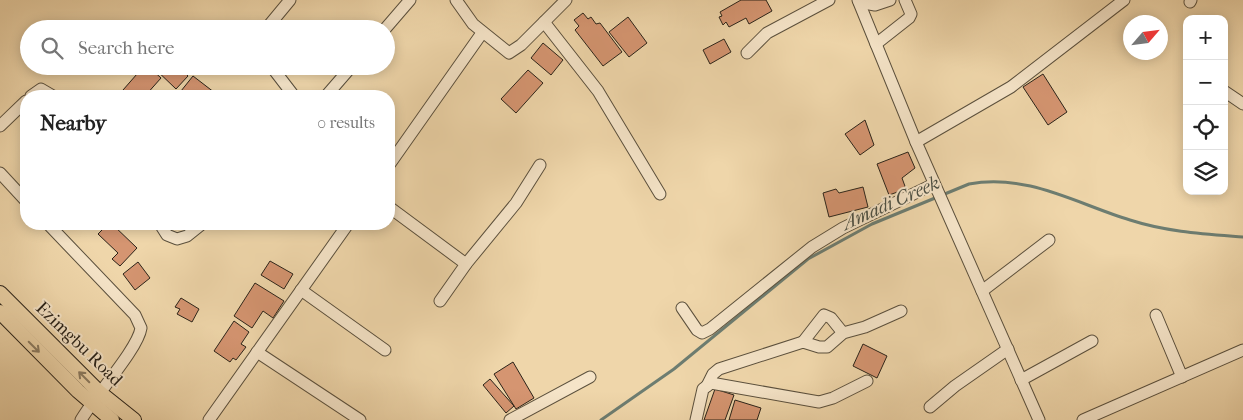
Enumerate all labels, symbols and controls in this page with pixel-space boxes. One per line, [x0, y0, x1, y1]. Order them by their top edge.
north arrow [1123, 15, 1168, 60]
map controls [1183, 15, 1228, 195]
button: + [1183, 15, 1228, 60]
search box [20, 20, 395, 75]
icon: search [38, 34, 66, 62]
text: Search here [78, 37, 174, 59]
button: − [1183, 60, 1228, 105]
button: locate [1183, 105, 1228, 150]
text: Nearby [40, 111, 106, 135]
text: 0 results [317, 113, 375, 132]
button: layers [1183, 150, 1228, 195]
water label: Amadi Creek [837, 172, 943, 235]
street label: Ezimgbu Road [31, 297, 127, 391]
one-way arrow [28, 341, 40, 353]
one-way arrow [78, 371, 90, 384]

